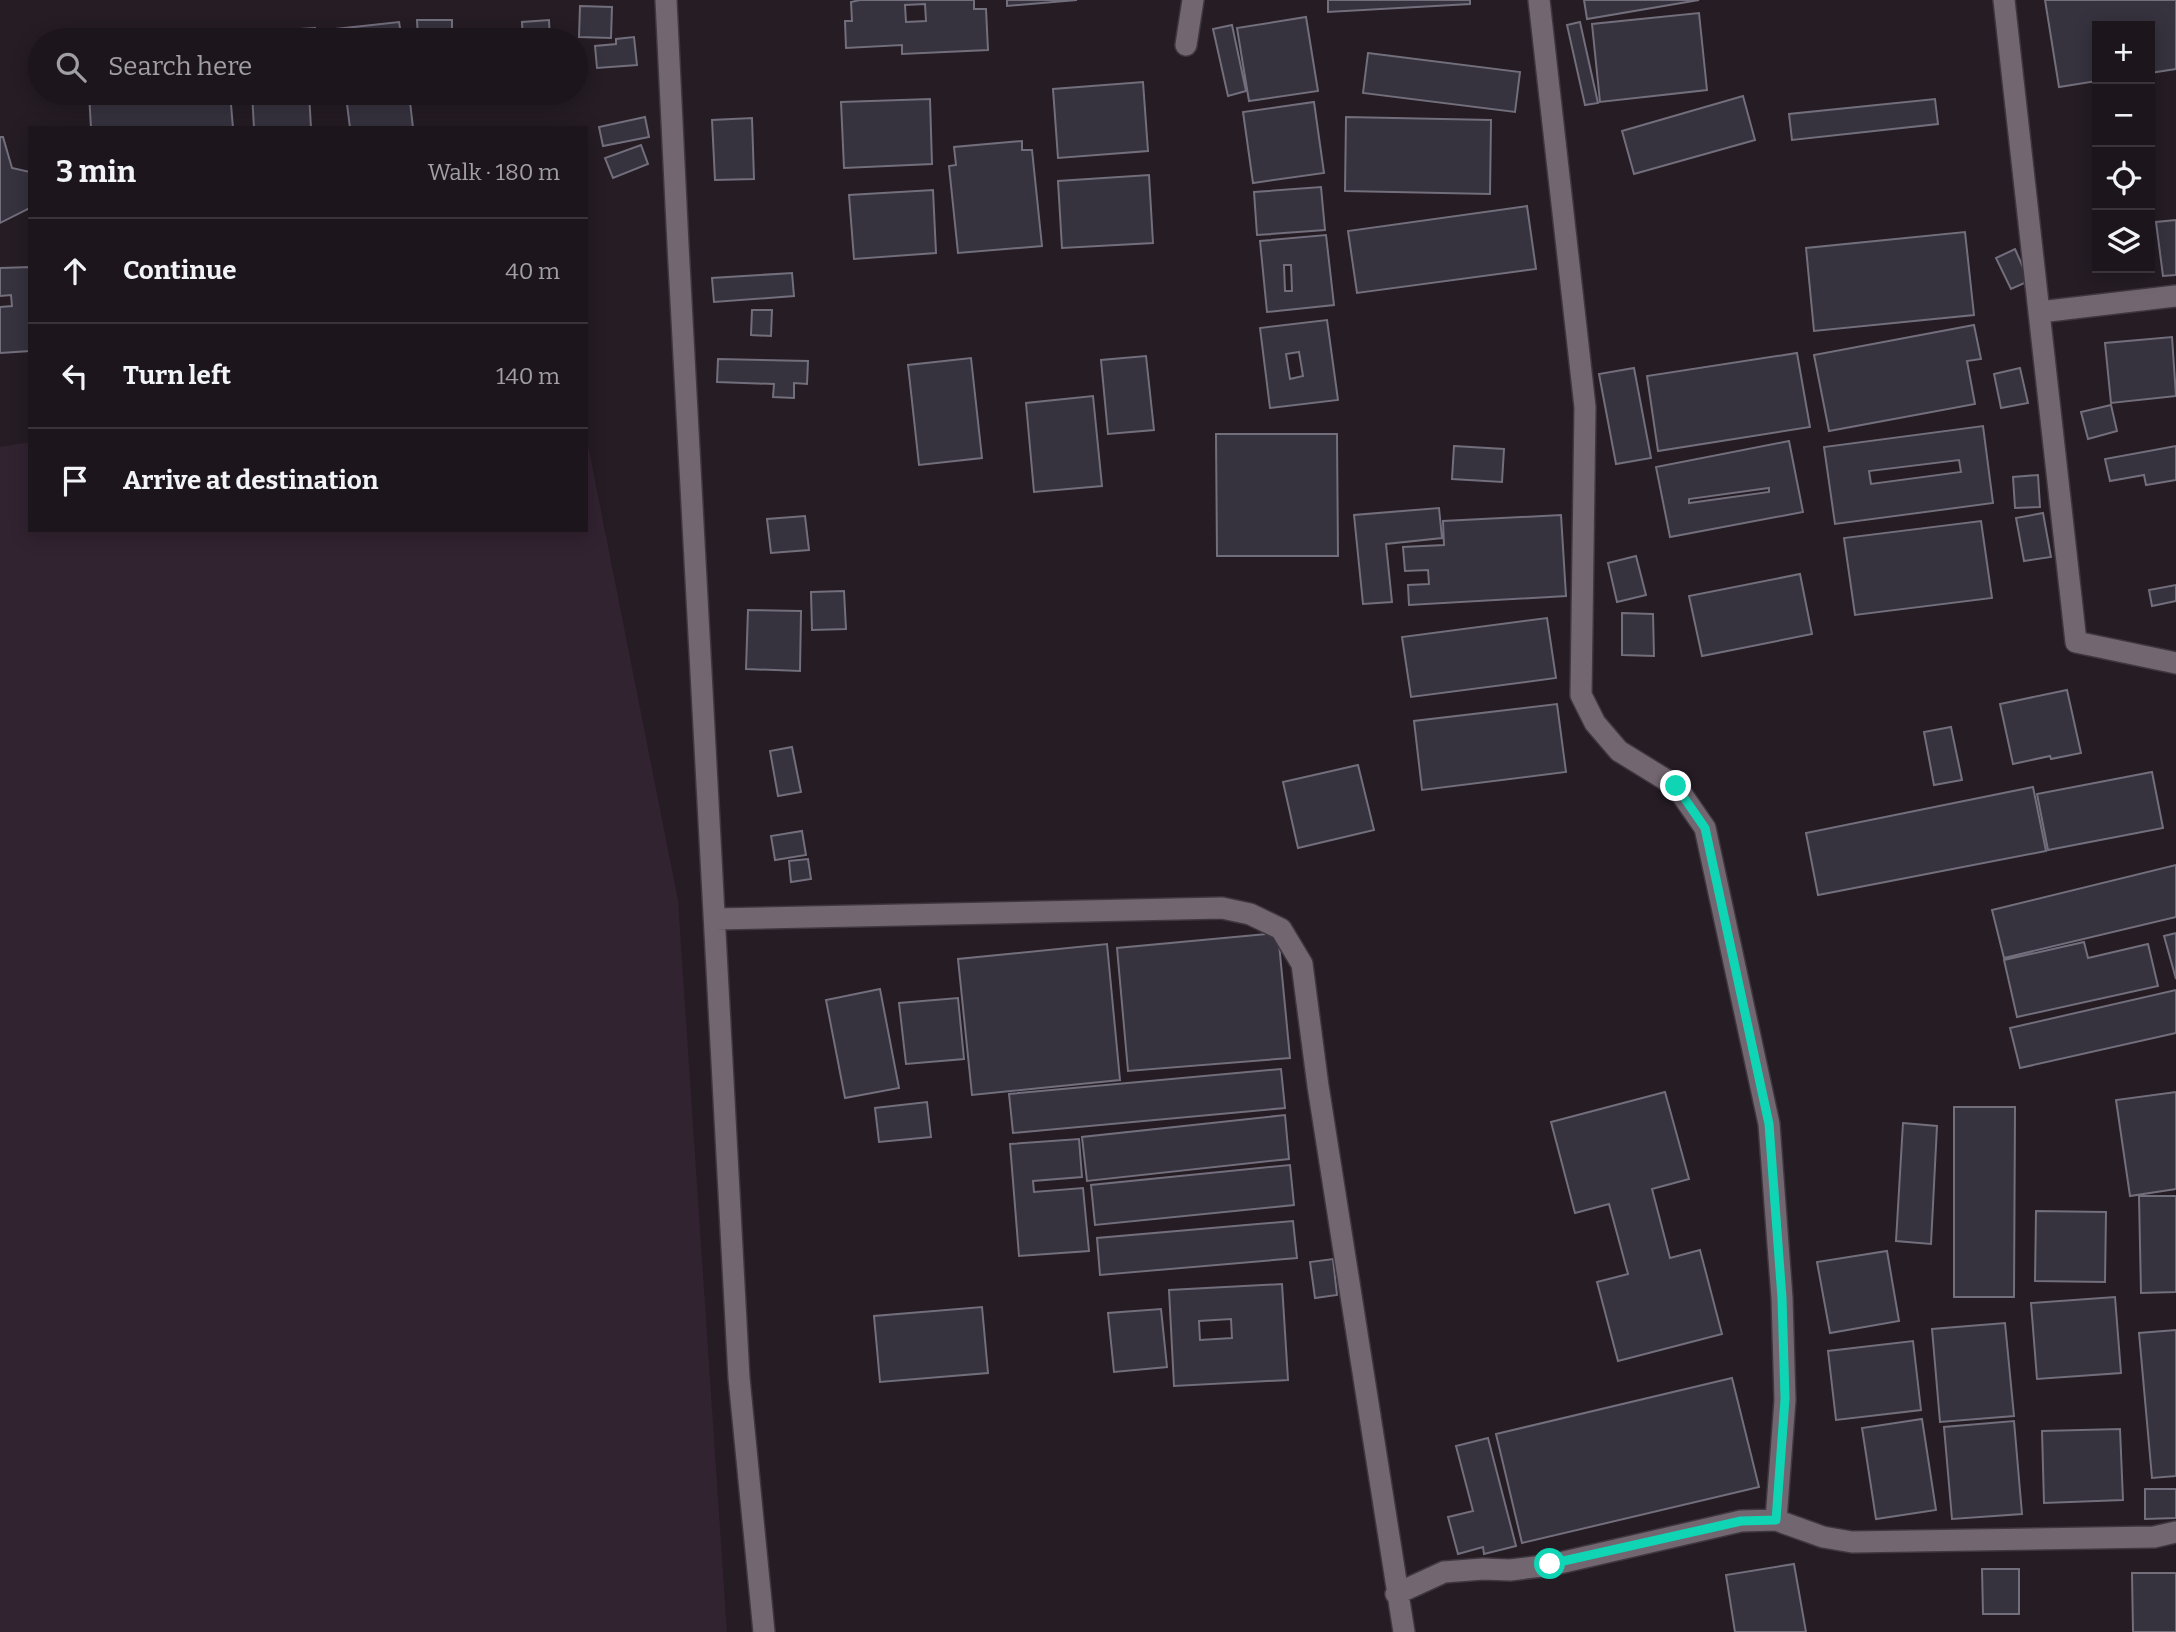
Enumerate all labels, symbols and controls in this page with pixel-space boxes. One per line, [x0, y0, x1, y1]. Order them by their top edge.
map controls [2092, 21, 2155, 273]
button: + [2092, 21, 2155, 84]
search box [28, 28, 588, 105]
icon: search [52, 48, 90, 86]
text: Search here [108, 51, 252, 82]
button: − [2092, 84, 2155, 147]
button: locate [2092, 147, 2155, 210]
text: 3 min [56, 154, 136, 190]
text: Walk · 180 m [428, 158, 560, 186]
button: layers [2092, 210, 2155, 273]
icon: ahead [56, 252, 94, 290]
text: Continue [123, 255, 237, 286]
text: 40 m [505, 257, 560, 285]
icon: left [56, 357, 94, 395]
text: Turn left [123, 360, 231, 391]
text: 140 m [496, 362, 560, 390]
icon: arrive [56, 462, 94, 500]
text: Arrive at destination [123, 465, 378, 496]
route end [1660, 770, 1691, 801]
route start [1534, 1548, 1565, 1579]

